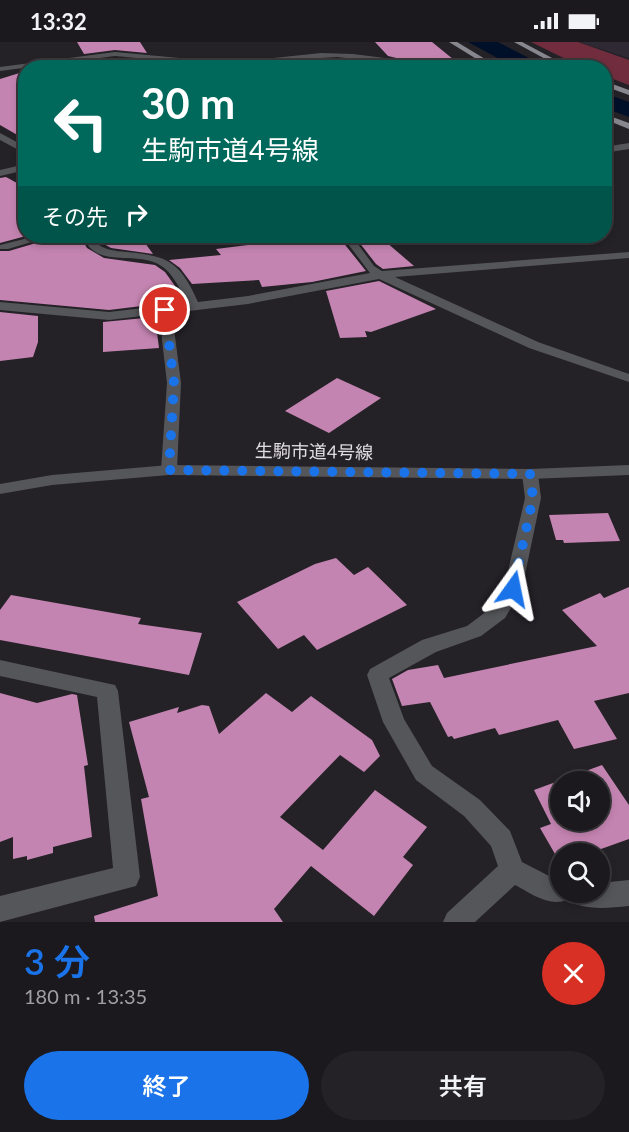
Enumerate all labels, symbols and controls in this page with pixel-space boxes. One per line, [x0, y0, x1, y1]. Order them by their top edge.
text: 13:32 [30, 8, 87, 35]
text: 30 m [141, 78, 235, 128]
icon: left [42, 84, 120, 162]
text: 生駒市道4号線 [141, 133, 319, 166]
icon: right [120, 198, 153, 231]
text: その先 [42, 203, 108, 230]
pin [139, 284, 190, 335]
icon: arrive [148, 293, 181, 326]
street label: 生駒市道4号線 [255, 439, 373, 463]
position arrow [481, 557, 545, 621]
map controls [550, 771, 610, 903]
button: sound [550, 771, 610, 831]
button: search [550, 843, 610, 903]
text: 3 分 [24, 939, 90, 983]
button: close [542, 942, 605, 1005]
text: 180 m · 13:35 [24, 984, 147, 1008]
button: 終了 [24, 1051, 309, 1120]
button: 共有 [321, 1051, 605, 1120]

